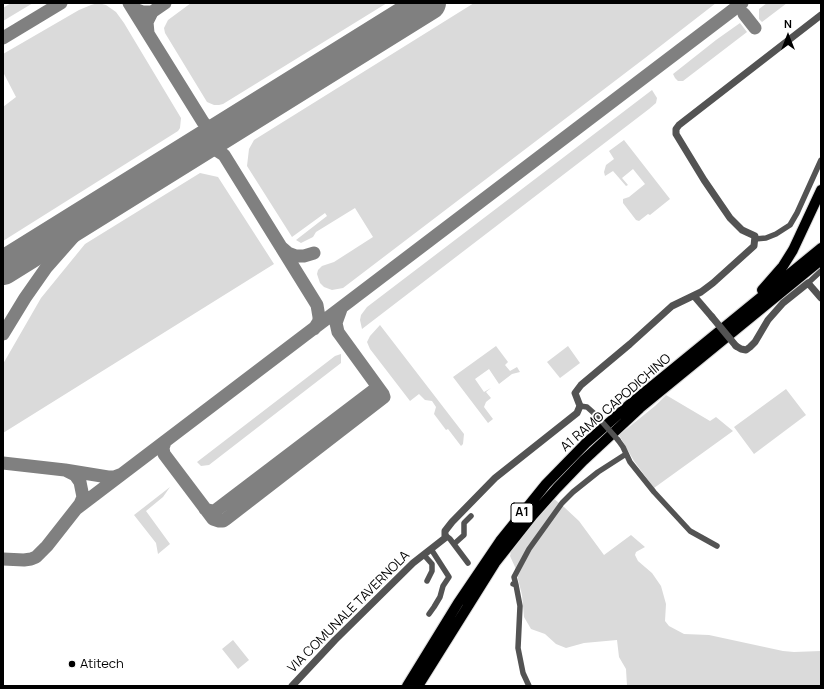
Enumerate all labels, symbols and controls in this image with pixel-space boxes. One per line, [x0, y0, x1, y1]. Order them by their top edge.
north arrow [768, 16, 808, 56]
text: N [784, 16, 792, 31]
street label: A1 RAMO CAPODICHINO [558, 351, 674, 455]
road number: A1 [511, 503, 533, 523]
street label: VIA COMUNALE TAVERNOLA [285, 548, 413, 676]
place label: Atitech [80, 656, 124, 672]
marker: Atitech [67, 659, 77, 669]

